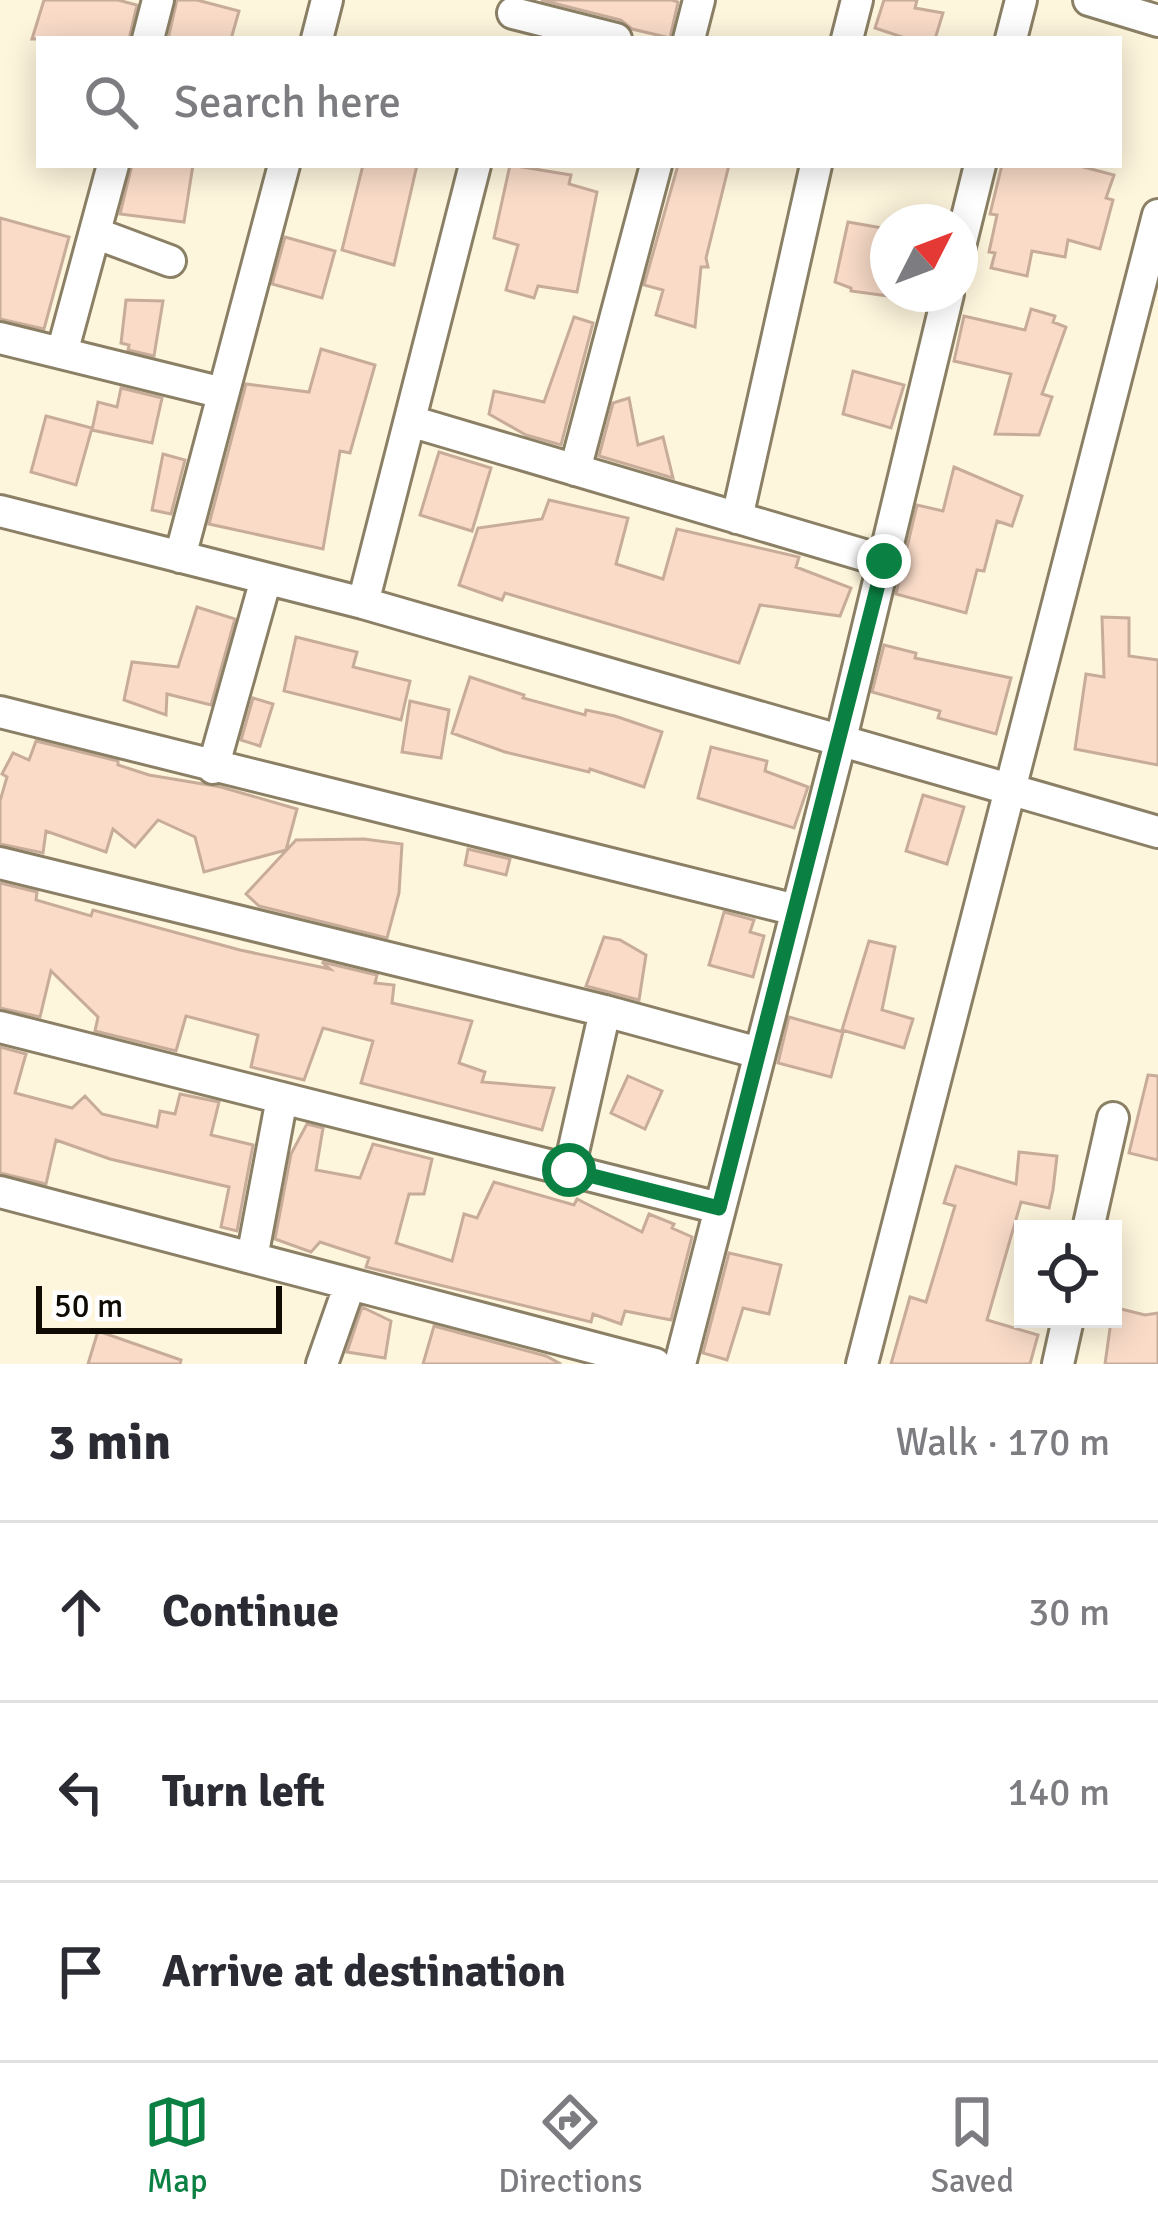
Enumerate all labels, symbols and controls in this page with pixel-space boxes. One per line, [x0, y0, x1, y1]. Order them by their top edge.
search box [36, 36, 1122, 168]
icon: search [78, 69, 144, 135]
text: Search here [174, 75, 401, 130]
north arrow [870, 204, 978, 312]
route end [857, 534, 911, 588]
route start [542, 1143, 596, 1197]
map controls [1014, 1220, 1122, 1328]
button: locate [1014, 1220, 1122, 1328]
scale bar [36, 1280, 282, 1333]
text: 50 m [54, 1286, 123, 1327]
text: 3 min [48, 1411, 171, 1474]
text: Walk · 170 m [896, 1418, 1110, 1466]
icon: ahead [48, 1579, 114, 1645]
text: Continue [162, 1584, 339, 1639]
text: 30 m [1028, 1588, 1110, 1636]
icon: left [48, 1759, 114, 1825]
text: Turn left [162, 1764, 325, 1819]
text: 140 m [1007, 1768, 1110, 1816]
icon: arrive [48, 1939, 114, 2005]
text: Arrive at destination [162, 1944, 566, 1999]
tab: Map [144, 2089, 210, 2202]
tab: Directions [498, 2089, 643, 2202]
tab: Saved [931, 2089, 1014, 2202]

